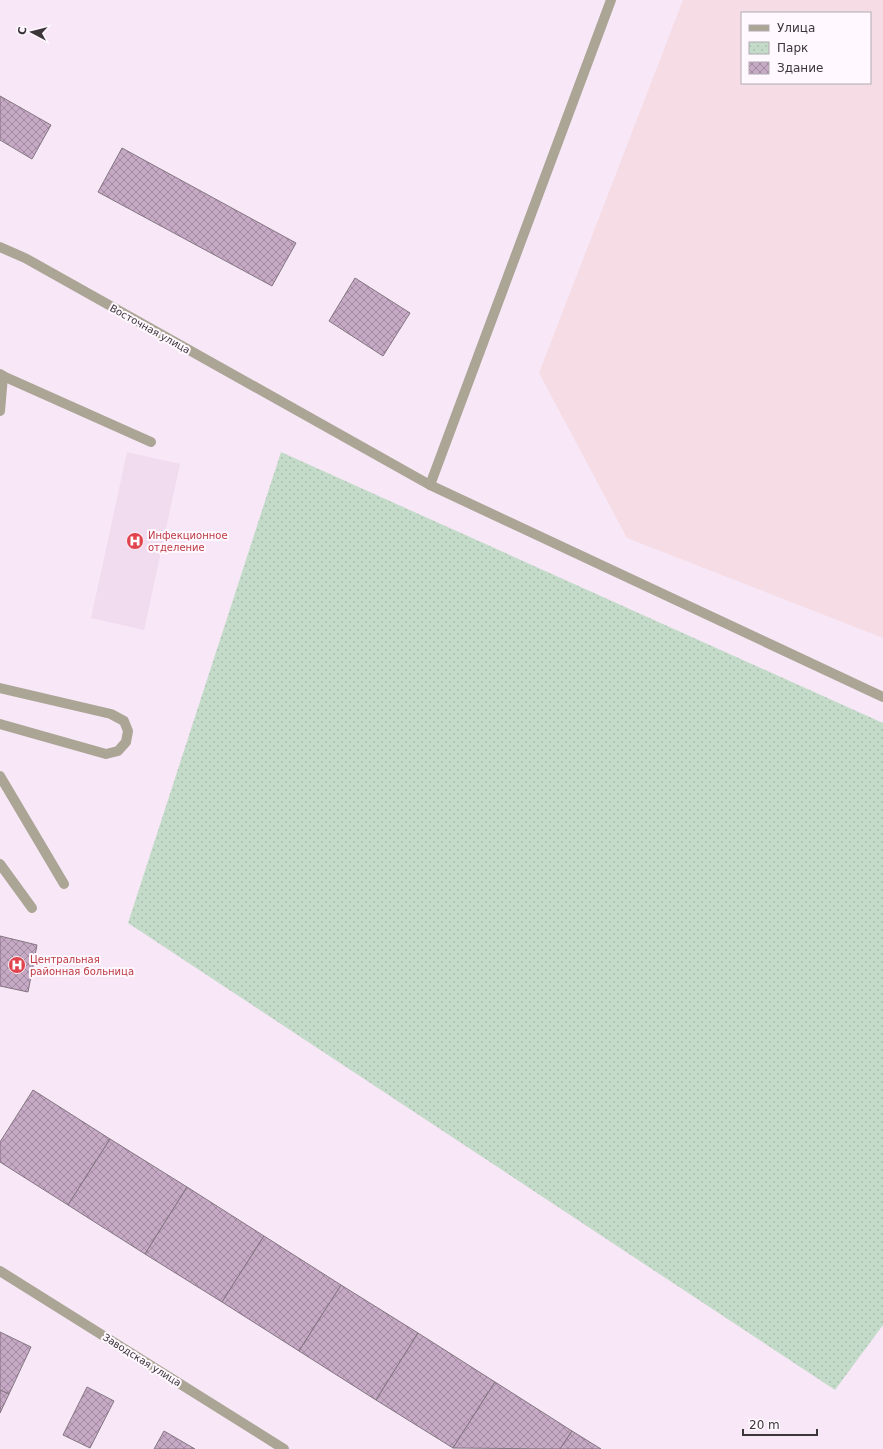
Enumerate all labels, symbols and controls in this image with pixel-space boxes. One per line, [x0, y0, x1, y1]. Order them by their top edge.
north arrow [12, 12, 52, 52]
legend [741, 12, 871, 84]
text: Улица [777, 21, 815, 35]
text: С [16, 26, 30, 36]
text: Парк [777, 41, 808, 55]
text: Здание [777, 61, 823, 75]
street label: Восточная улица [108, 302, 192, 356]
place label: Инфекционное отделение [148, 530, 228, 553]
hospital icon: Инфекционное отделение [125, 531, 145, 551]
place label: Центральная районная больница [30, 954, 134, 977]
hospital icon: Центральная районная больница [7, 955, 27, 975]
street label: Заводская улица [101, 1331, 183, 1389]
scale bar [743, 1411, 817, 1437]
text: 20 m [749, 1418, 780, 1432]

